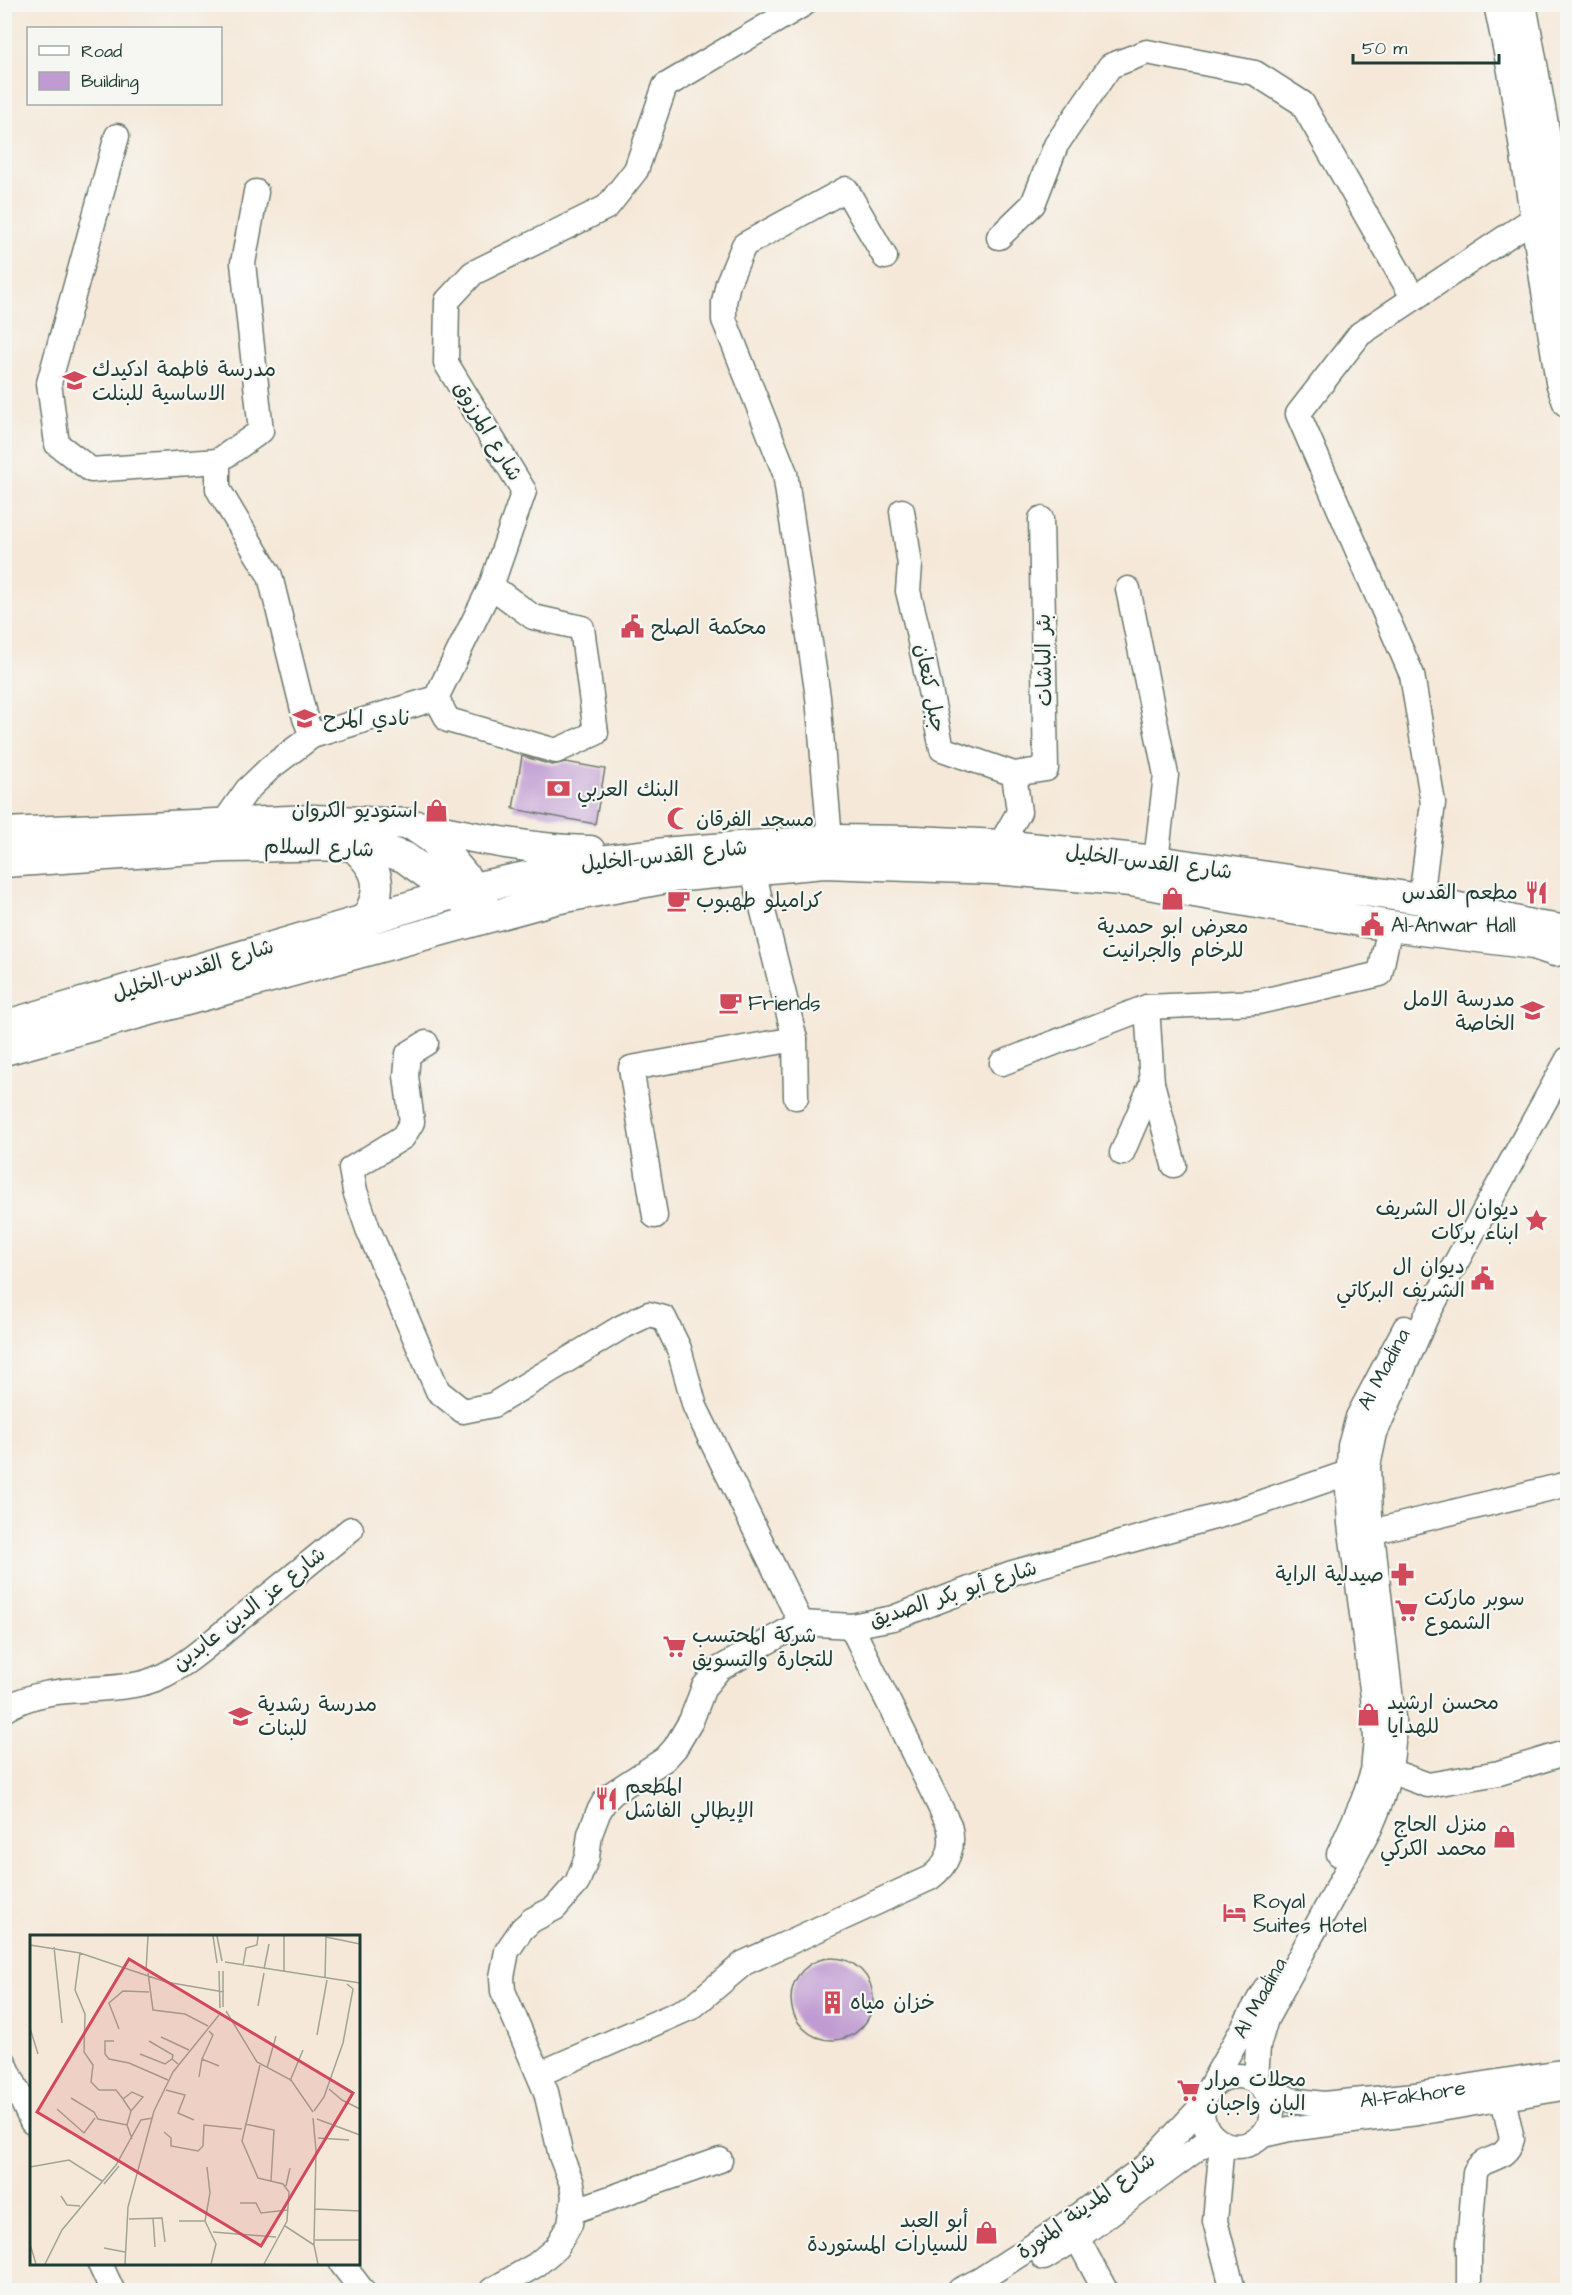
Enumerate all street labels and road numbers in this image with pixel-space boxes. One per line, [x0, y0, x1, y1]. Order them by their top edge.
street label: شارع المرزوق [447, 375, 529, 487]
street label: بئر الباشات [1029, 613, 1059, 707]
street label: جبل كنعان [907, 641, 953, 735]
street label: شارع السلام [263, 832, 375, 865]
street label: شارع القدس-الخليل [579, 833, 749, 879]
street label: شارع القدس-الخليل [1064, 837, 1234, 887]
street label: شارع القدس-الخليل [109, 932, 277, 1008]
street label: Al Madina [1350, 1323, 1417, 1415]
street label: شارع عز الدين عابدين [166, 1540, 332, 1678]
street label: شارع أبو بكر الصديق [865, 1553, 1041, 1635]
street label: Al Madina [1226, 1952, 1294, 2044]
street label: Al-Fakhore [1358, 2073, 1468, 2115]
street label: شارع المدينة المنورة [1011, 2146, 1161, 2266]

